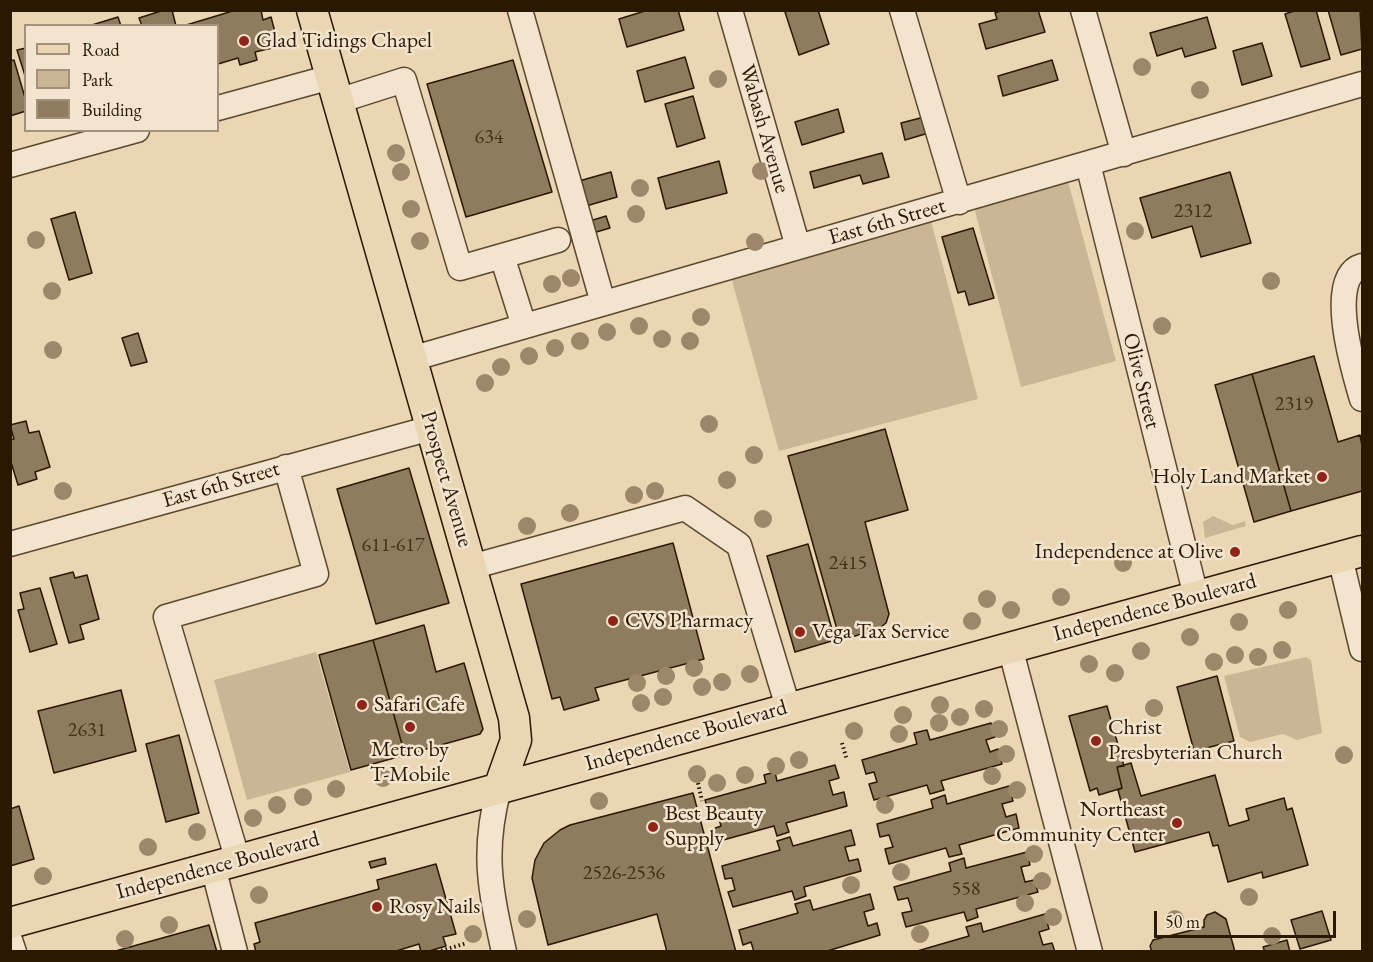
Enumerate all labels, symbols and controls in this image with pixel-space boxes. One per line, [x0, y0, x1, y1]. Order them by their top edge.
legend [24, 24, 219, 132]
place label: Glad Tidings Chapel [256, 28, 432, 54]
marker: Glad Tidings Chapel [237, 34, 251, 48]
text: Road [82, 38, 120, 61]
street label: Wabash Avenue [733, 62, 795, 196]
text: Park [82, 68, 113, 91]
text: Building [82, 98, 142, 121]
house number: 634 [475, 126, 503, 150]
street label: East 6th Street [825, 193, 949, 251]
house number: 2312 [1174, 200, 1212, 224]
street label: Olive Street [1116, 330, 1166, 432]
house number: 2319 [1275, 393, 1313, 417]
street label: Prospect Avenue [414, 408, 478, 550]
street label: East 6th Street [159, 456, 283, 514]
place label: Holy Land Market [1152, 464, 1310, 490]
marker: Holy Land Market [1315, 470, 1329, 484]
house number: 611-617 [361, 534, 425, 558]
place label: Independence at Olive [1035, 539, 1223, 565]
marker: Independence at Olive [1228, 545, 1242, 559]
house number: 2415 [829, 552, 867, 576]
street label: Independence Boulevard [1051, 568, 1259, 648]
place label: CVS Pharmacy [625, 608, 753, 634]
marker: CVS Pharmacy [606, 614, 620, 628]
place label: Vega Tax Service [812, 619, 949, 645]
marker: Vega Tax Service [793, 625, 807, 639]
place label: Safari Cafe [374, 692, 465, 718]
street label: Independence Boulevard [582, 694, 790, 778]
marker: Safari Cafe [355, 698, 369, 712]
place label: Christ Presbyterian Church [1108, 715, 1283, 766]
house number: 2631 [68, 719, 106, 743]
marker: Metro by T-Mobile [403, 720, 417, 734]
marker: Christ Presbyterian Church [1089, 734, 1103, 748]
place label: Metro by T-Mobile [370, 737, 450, 788]
place label: Northeast Community Center [996, 797, 1165, 848]
place label: Best Beauty Supply [665, 801, 763, 852]
marker: Northeast Community Center [1170, 816, 1184, 830]
marker: Best Beauty Supply [646, 820, 660, 834]
street label: Independence Boulevard [114, 826, 322, 906]
house number: 2526-2536 [583, 862, 665, 886]
house number: 558 [952, 878, 980, 902]
place label: Rosy Nails [389, 894, 480, 920]
scale bar [1157, 899, 1338, 937]
marker: Rosy Nails [370, 900, 384, 914]
text: 50 m [1165, 910, 1200, 933]

